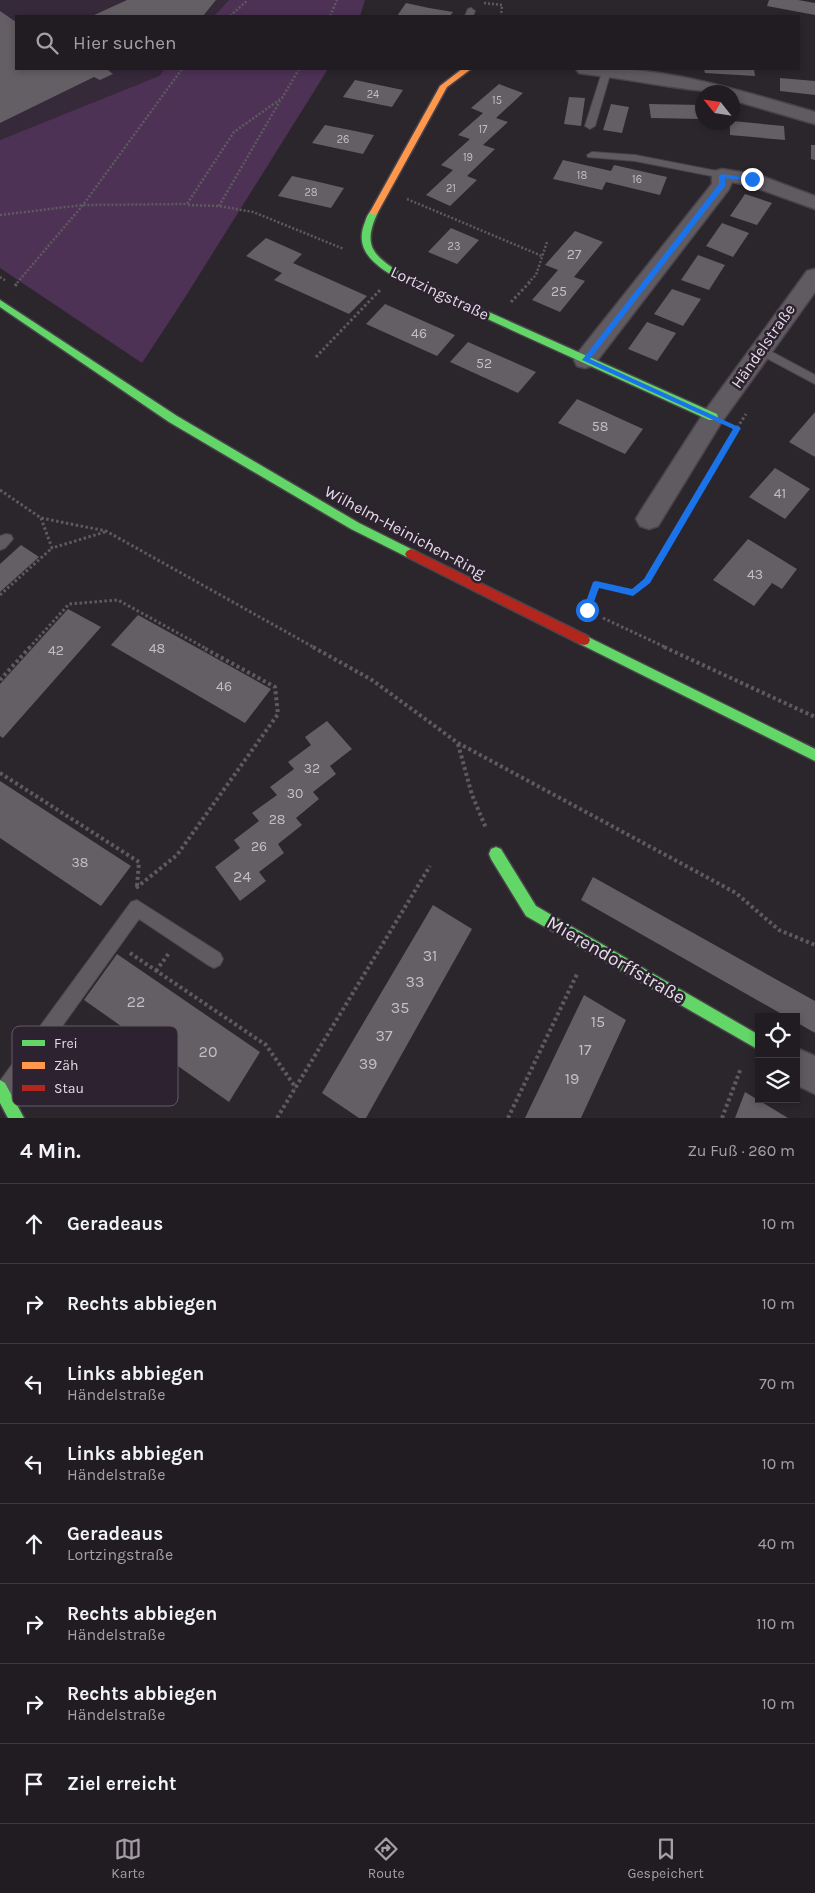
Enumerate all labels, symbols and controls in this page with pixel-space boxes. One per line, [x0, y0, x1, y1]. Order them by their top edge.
search box [15, 15, 800, 70]
icon: search [33, 29, 61, 57]
text: Hier suchen [73, 32, 176, 54]
north arrow [695, 85, 740, 130]
house number: 24 [367, 88, 379, 101]
house number: 15 [492, 94, 502, 107]
house number: 17 [479, 123, 487, 136]
house number: 26 [337, 133, 349, 146]
house number: 19 [463, 151, 473, 164]
route end [741, 168, 764, 191]
house number: 18 [577, 169, 587, 182]
house number: 16 [632, 173, 642, 186]
house number: 21 [446, 182, 456, 195]
house number: 28 [304, 186, 318, 199]
house number: 23 [448, 240, 460, 253]
house number: 27 [567, 246, 582, 263]
street label: Lortzingstraße [388, 262, 492, 324]
house number: 25 [551, 283, 567, 300]
street label: Händelstraße [727, 300, 799, 392]
house number: 46 [411, 325, 427, 342]
house number: 52 [476, 355, 492, 372]
house number: 58 [592, 418, 608, 435]
street label: Wilhelm-Heinichen-Ring [321, 482, 489, 582]
house number: 41 [774, 485, 786, 502]
house number: 43 [747, 566, 763, 583]
route start [576, 599, 599, 622]
house number: 48 [149, 640, 165, 657]
house number: 42 [48, 642, 64, 659]
house number: 46 [216, 678, 232, 695]
house number: 32 [304, 760, 320, 777]
house number: 30 [287, 785, 303, 802]
house number: 28 [269, 811, 285, 828]
house number: 26 [251, 838, 267, 855]
house number: 38 [72, 854, 88, 871]
house number: 24 [233, 867, 251, 886]
street label: Mierendorffstraße [543, 911, 689, 1009]
house number: 31 [423, 946, 437, 965]
house number: 33 [406, 972, 424, 991]
house number: 22 [127, 992, 145, 1011]
house number: 35 [391, 998, 409, 1017]
house number: 15 [591, 1012, 605, 1031]
map controls [755, 1013, 800, 1103]
button: locate [755, 1013, 800, 1058]
legend [12, 1026, 178, 1106]
house number: 37 [376, 1026, 393, 1045]
text: Frei [54, 1035, 78, 1052]
house number: 17 [579, 1040, 592, 1059]
house number: 20 [199, 1042, 217, 1061]
house number: 39 [359, 1054, 377, 1073]
text: Zäh [54, 1057, 78, 1074]
button: layers [755, 1058, 800, 1103]
house number: 19 [565, 1069, 579, 1088]
text: Stau [54, 1080, 84, 1097]
text: 4 Min. [20, 1139, 81, 1163]
text: Zu Fuß · 260 m [687, 1141, 795, 1160]
icon: ahead [20, 1210, 48, 1238]
text: Geradeaus [67, 1213, 163, 1235]
text: 10 m [761, 1214, 795, 1233]
icon: right [20, 1290, 48, 1318]
text: Rechts abbiegen [67, 1293, 217, 1315]
text: 10 m [761, 1294, 795, 1313]
text: Links abbiegen [67, 1363, 204, 1385]
icon: left [20, 1370, 48, 1398]
text: 70 m [759, 1374, 795, 1393]
text: Händelstraße [67, 1385, 165, 1404]
text: Links abbiegen [67, 1443, 204, 1465]
icon: left [20, 1450, 48, 1478]
text: 10 m [761, 1454, 795, 1473]
text: Händelstraße [67, 1465, 165, 1484]
text: Geradeaus [67, 1523, 163, 1545]
icon: ahead [20, 1530, 48, 1558]
text: 40 m [758, 1534, 795, 1553]
text: Lortzingstraße [67, 1545, 173, 1564]
text: Rechts abbiegen [67, 1603, 217, 1625]
icon: right [20, 1610, 48, 1638]
text: 110 m [756, 1614, 795, 1633]
text: Händelstraße [67, 1625, 165, 1644]
text: Rechts abbiegen [67, 1683, 217, 1705]
icon: right [20, 1690, 48, 1718]
text: 10 m [761, 1694, 795, 1713]
text: Händelstraße [67, 1705, 165, 1724]
icon: arrive [20, 1770, 48, 1798]
text: Ziel erreicht [67, 1773, 177, 1795]
tab: Karte [111, 1835, 145, 1882]
tab: Route [368, 1835, 405, 1882]
tab: Gespeichert [627, 1835, 704, 1882]

